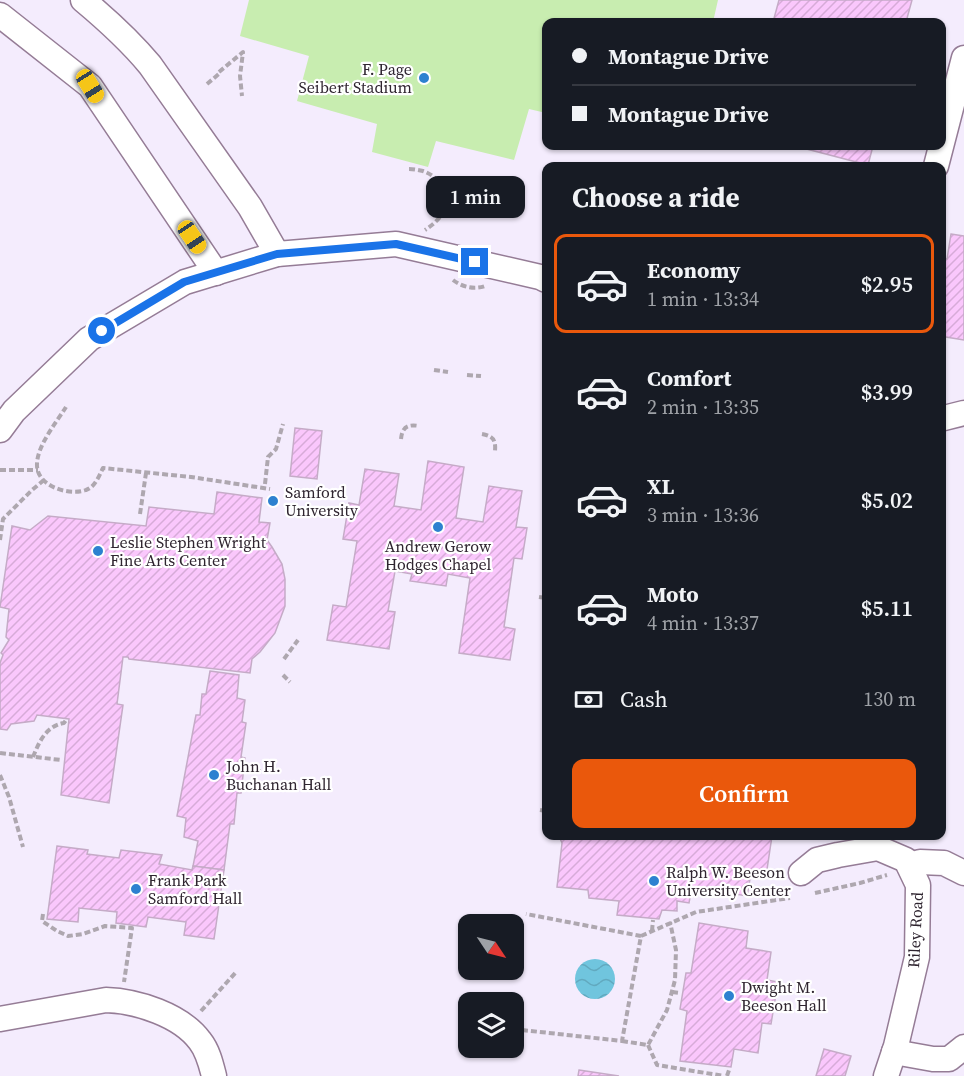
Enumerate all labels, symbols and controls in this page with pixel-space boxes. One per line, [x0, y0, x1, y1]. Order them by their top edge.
text: Montague Drive [608, 41, 769, 71]
place label: F. Page Seibert Stadium [299, 58, 412, 98]
car [73, 66, 107, 106]
marker: F. Page Seibert Stadium [417, 71, 431, 85]
text: Montague Drive [608, 99, 769, 129]
callout: 1 min [426, 175, 524, 217]
text: Choose a ride [572, 179, 740, 216]
text: 1 min [450, 183, 501, 211]
car [174, 217, 210, 257]
route end [461, 248, 488, 275]
text: Economy [647, 255, 741, 285]
icon: car [575, 257, 629, 311]
text: $2.95 [861, 269, 913, 299]
text: 1 min · 13:34 [647, 285, 759, 313]
route start [88, 317, 115, 344]
text: Comfort [647, 363, 731, 393]
icon: car [575, 365, 629, 419]
text: $3.99 [861, 377, 913, 407]
text: 2 min · 13:35 [647, 393, 759, 421]
text: XL [647, 471, 674, 501]
icon: car [575, 473, 629, 527]
place label: Samford University [285, 481, 359, 521]
text: $5.02 [861, 485, 913, 515]
marker: Samford University [266, 494, 280, 508]
text: 3 min · 13:36 [647, 501, 759, 529]
marker: Andrew Gerow Hodges Chapel [431, 520, 445, 534]
place label: Leslie Stephen Wright Fine Arts Center [110, 531, 267, 571]
place label: Andrew Gerow Hodges Chapel [385, 535, 492, 575]
marker: Leslie Stephen Wright Fine Arts Center [91, 544, 105, 558]
text: Moto [647, 579, 699, 609]
icon: car [575, 581, 629, 635]
text: $5.11 [861, 593, 913, 623]
text: 4 min · 13:37 [647, 609, 759, 637]
icon: cash [572, 683, 605, 716]
text: Cash [620, 684, 668, 714]
text: 130 m [863, 685, 916, 713]
place label: John H. Buchanan Hall [225, 755, 332, 795]
button: Confirm [572, 759, 916, 828]
marker: John H. Buchanan Hall [207, 768, 221, 782]
place label: Ralph W. Beeson University Center [666, 861, 791, 901]
place label: Frank Park Samford Hall [148, 869, 242, 909]
marker: Ralph W. Beeson University Center [647, 874, 661, 888]
marker: Frank Park Samford Hall [129, 882, 143, 896]
street label: Riley Road [902, 891, 928, 969]
north arrow [458, 914, 524, 980]
map controls [458, 914, 524, 1058]
place label: Dwight M. Beeson Hall [741, 976, 827, 1016]
marker: Dwight M. Beeson Hall [722, 989, 736, 1003]
button: layers [458, 992, 524, 1058]

